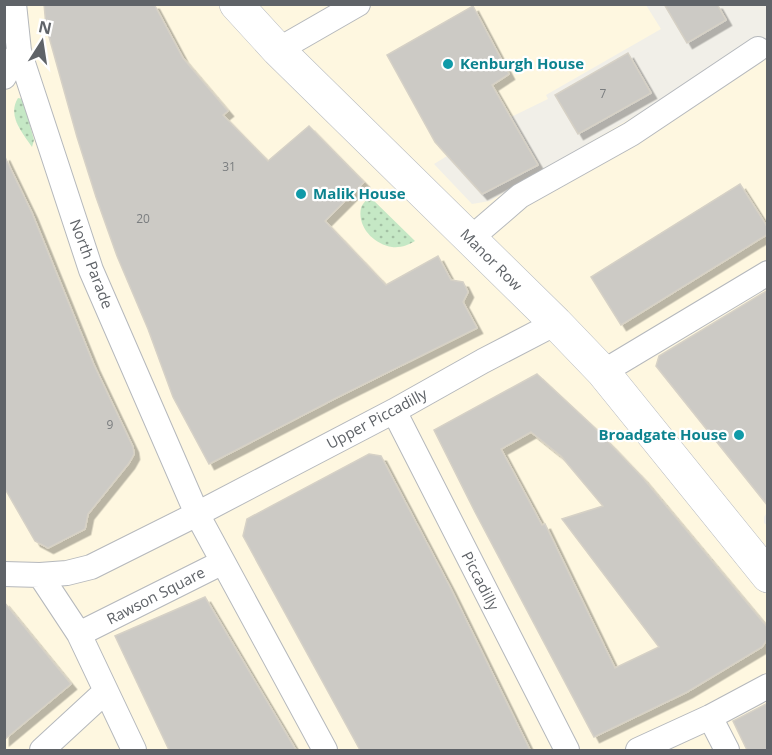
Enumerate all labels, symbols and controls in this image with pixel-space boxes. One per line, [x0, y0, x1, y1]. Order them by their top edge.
north arrow [12, 12, 72, 72]
text: N [36, 15, 54, 39]
place label: Kenburgh House [460, 53, 584, 73]
marker: Kenburgh House [441, 57, 455, 71]
house number: 7 [600, 85, 607, 102]
house number: 31 [222, 158, 236, 175]
place label: Malik House [313, 183, 406, 203]
marker: Malik House [294, 187, 308, 201]
house number: 20 [136, 210, 150, 227]
street label: North Parade [66, 216, 118, 311]
street label: Manor Row [456, 224, 527, 295]
street label: Upper Piccadilly [323, 383, 431, 453]
house number: 9 [107, 416, 114, 433]
place label: Broadgate House [599, 424, 727, 444]
marker: Broadgate House [732, 428, 746, 442]
street label: Piccadilly [458, 548, 504, 614]
street label: Rawson Square [103, 562, 208, 629]

